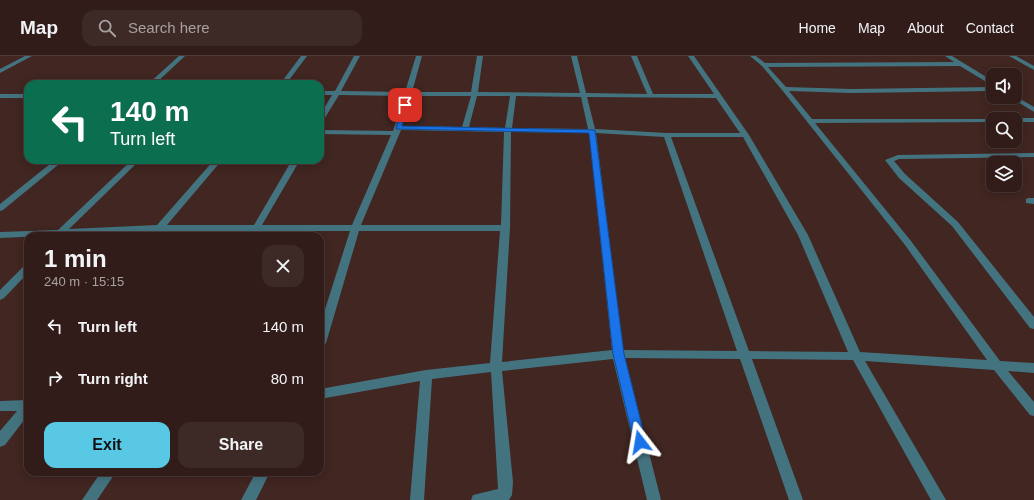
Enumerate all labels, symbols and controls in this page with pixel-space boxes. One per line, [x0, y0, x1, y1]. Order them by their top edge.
search box [82, 10, 362, 46]
text: Map [20, 17, 58, 38]
icon: search [96, 17, 118, 39]
text: Search here [128, 19, 210, 36]
text: Home [799, 20, 836, 36]
text: Map [858, 20, 885, 36]
text: About [907, 20, 944, 36]
text: Contact [966, 20, 1014, 36]
map controls [986, 68, 1022, 192]
button: sound [986, 68, 1022, 104]
pin [388, 88, 422, 122]
icon: arrive [394, 94, 416, 116]
icon: left [44, 96, 96, 148]
text: 140 m [110, 96, 189, 127]
button: search [986, 112, 1022, 148]
text: Turn left [110, 129, 175, 149]
button: layers [986, 156, 1022, 192]
text: 1 min [44, 245, 107, 272]
button: close [262, 245, 304, 287]
text: 240 m · 15:15 [44, 274, 124, 289]
icon: left [44, 315, 66, 337]
text: Turn left [78, 318, 137, 335]
text: 140 m [262, 318, 304, 335]
icon: right [44, 367, 66, 389]
text: Turn right [78, 370, 148, 387]
text: 80 m [271, 370, 304, 387]
position arrow [619, 421, 661, 463]
button: Exit [44, 422, 170, 468]
button: Share [178, 422, 304, 468]

